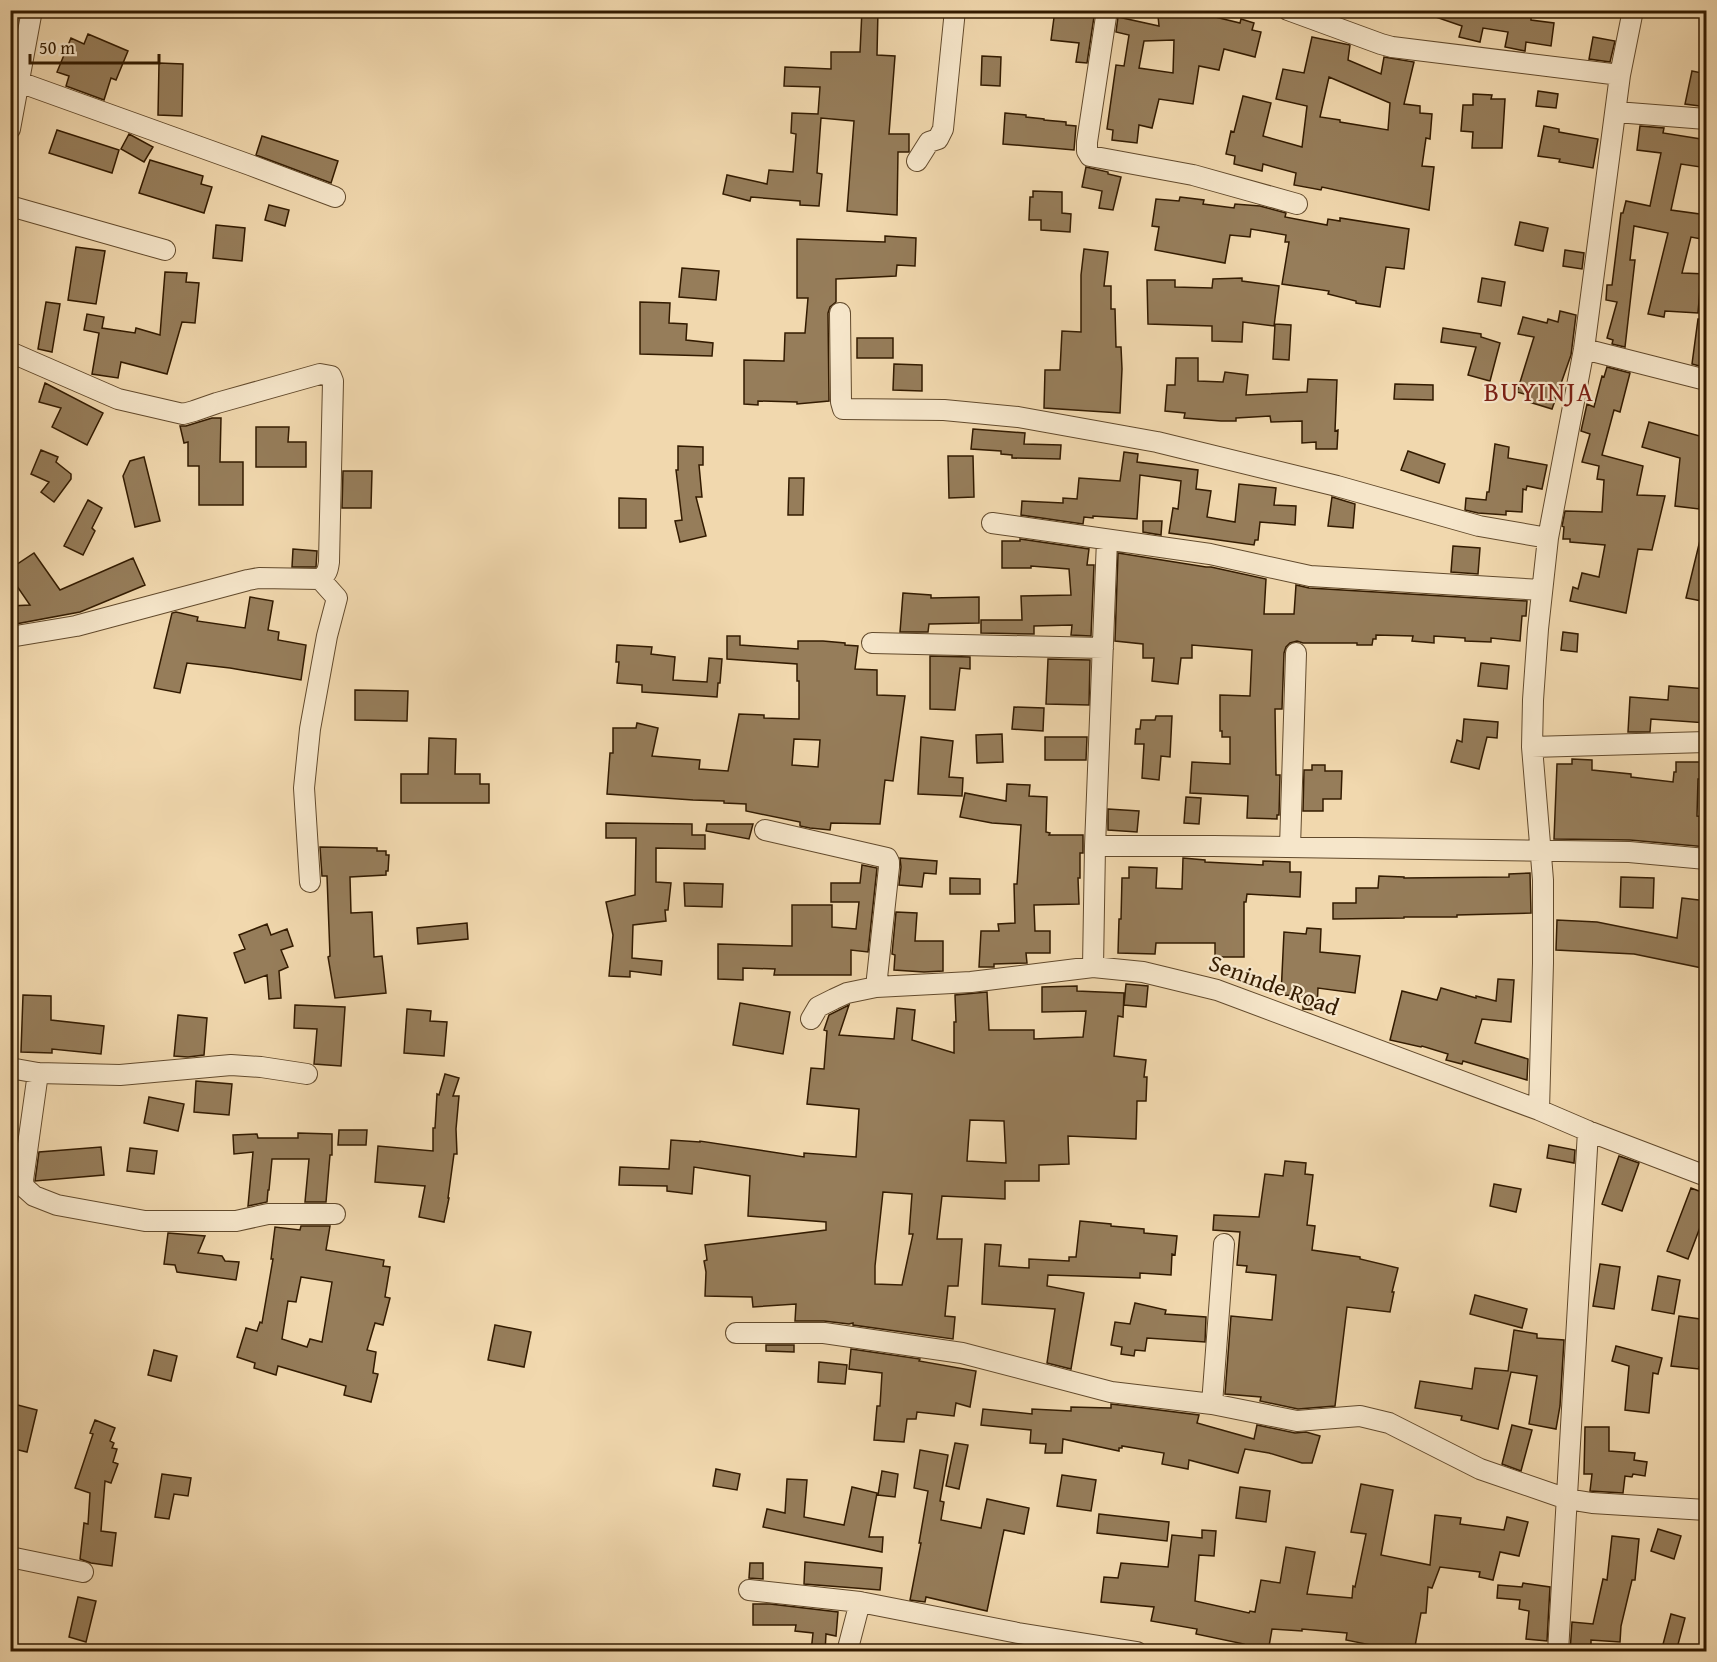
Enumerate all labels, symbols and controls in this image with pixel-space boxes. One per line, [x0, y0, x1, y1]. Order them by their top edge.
scale bar [30, 27, 159, 65]
text: 50 m [39, 34, 75, 61]
district label: BUYINJA [1484, 371, 1594, 411]
street label: Seninde Road [1204, 945, 1344, 1024]

